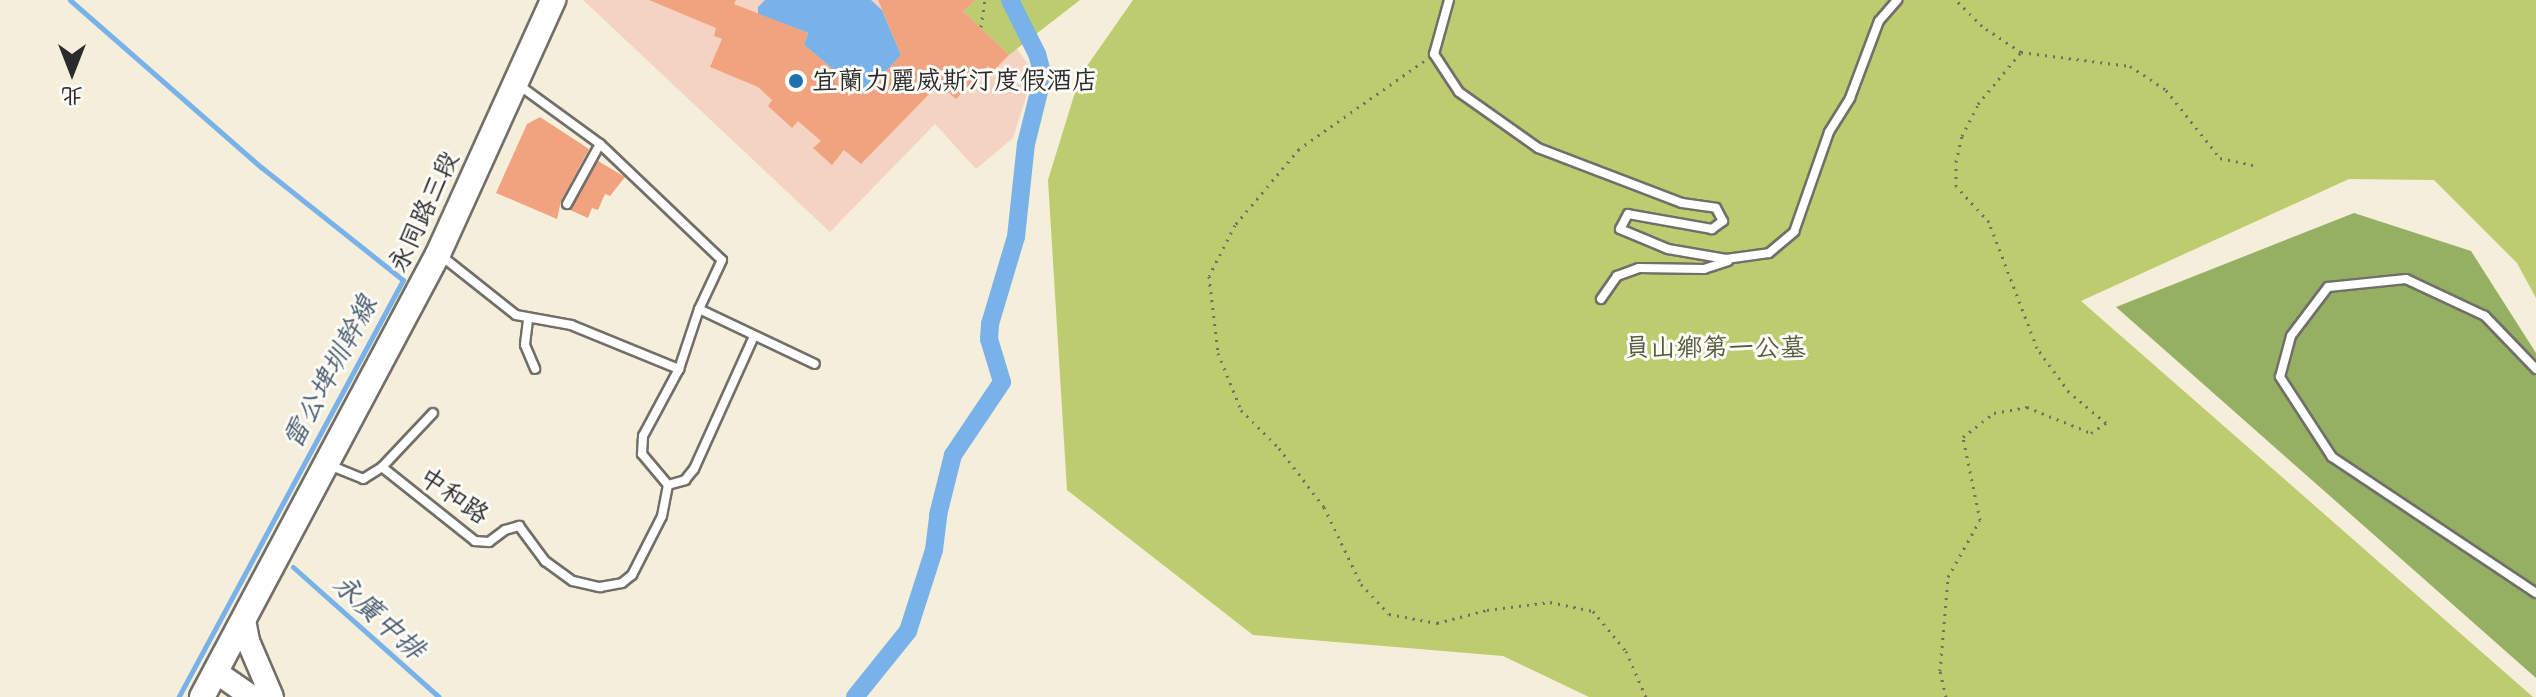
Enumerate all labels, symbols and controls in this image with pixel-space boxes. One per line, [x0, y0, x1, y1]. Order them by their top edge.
north arrow [32, 32, 112, 112]
place label: 宜蘭力麗威斯汀度假酒店 [812, 65, 1098, 97]
marker: 宜蘭力麗威斯汀度假酒店 [787, 72, 805, 90]
text: 北 [61, 77, 83, 116]
street label: 永同路三段 [382, 146, 466, 278]
water label: 雷公埤圳幹線 [276, 290, 384, 454]
park label: 員山鄉第一公墓 [1624, 332, 1806, 364]
street label: 中和路 [413, 461, 495, 531]
water label: 永廣中排 [326, 567, 432, 667]

